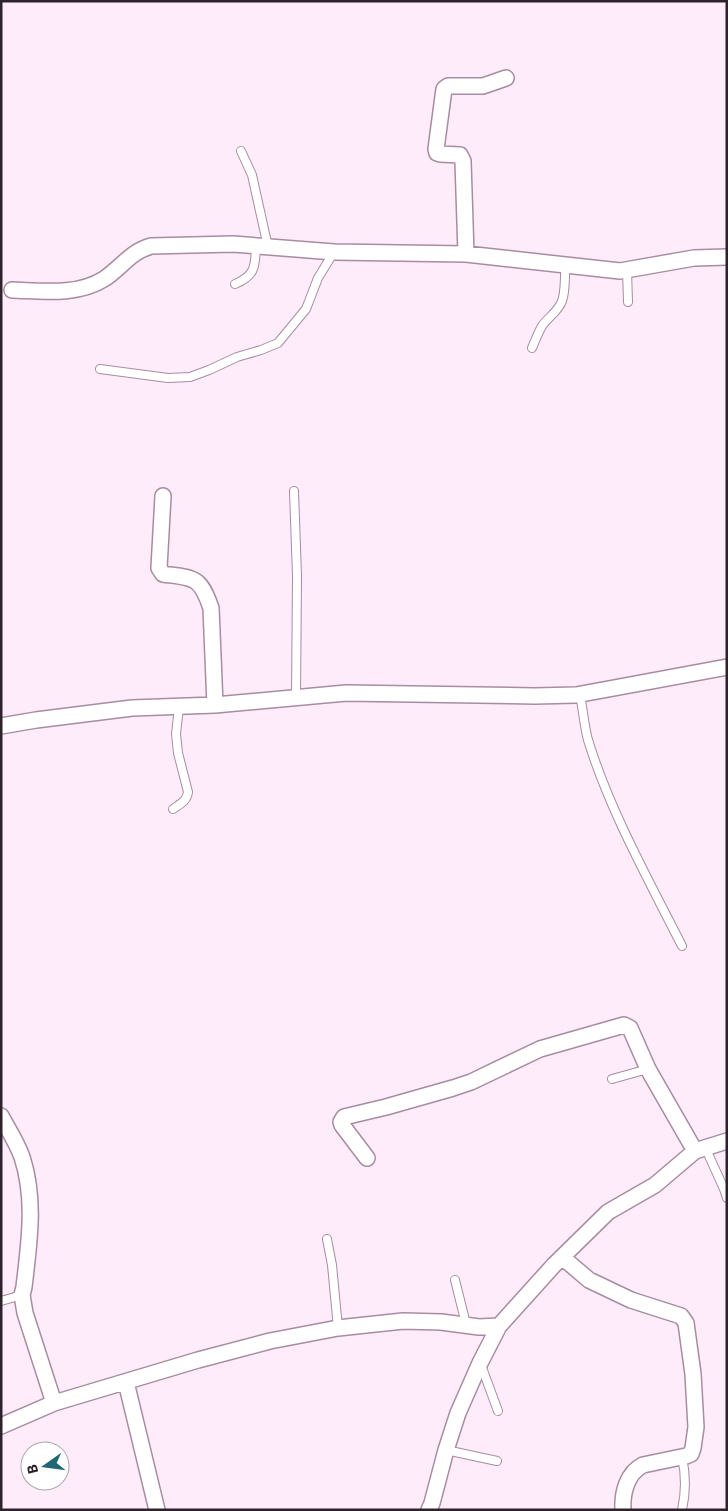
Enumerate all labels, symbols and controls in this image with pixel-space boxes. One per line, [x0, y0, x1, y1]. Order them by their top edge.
north arrow [20, 1441, 70, 1491]
text: B [22, 1462, 42, 1476]

